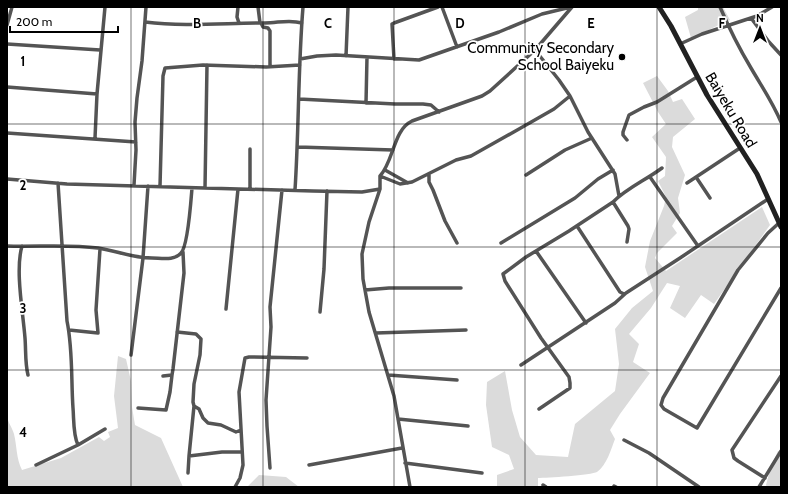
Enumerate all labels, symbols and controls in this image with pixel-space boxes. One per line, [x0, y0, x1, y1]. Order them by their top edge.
scale bar [10, 8, 118, 34]
north arrow [740, 8, 780, 48]
text: N [756, 11, 764, 25]
text: 200 m [16, 14, 52, 29]
text: B [193, 15, 201, 31]
text: C [324, 15, 332, 31]
text: D [455, 15, 465, 31]
text: E [587, 15, 595, 31]
text: F [719, 15, 726, 31]
place label: Community Secondary School Baiyeku [467, 39, 614, 74]
marker: Community Secondary School Baiyeku [617, 52, 627, 62]
text: 1 [21, 53, 25, 69]
street label: Baiyeku Road [701, 69, 761, 151]
text: 2 [20, 177, 27, 193]
text: 3 [19, 300, 27, 316]
text: 4 [19, 424, 27, 440]

